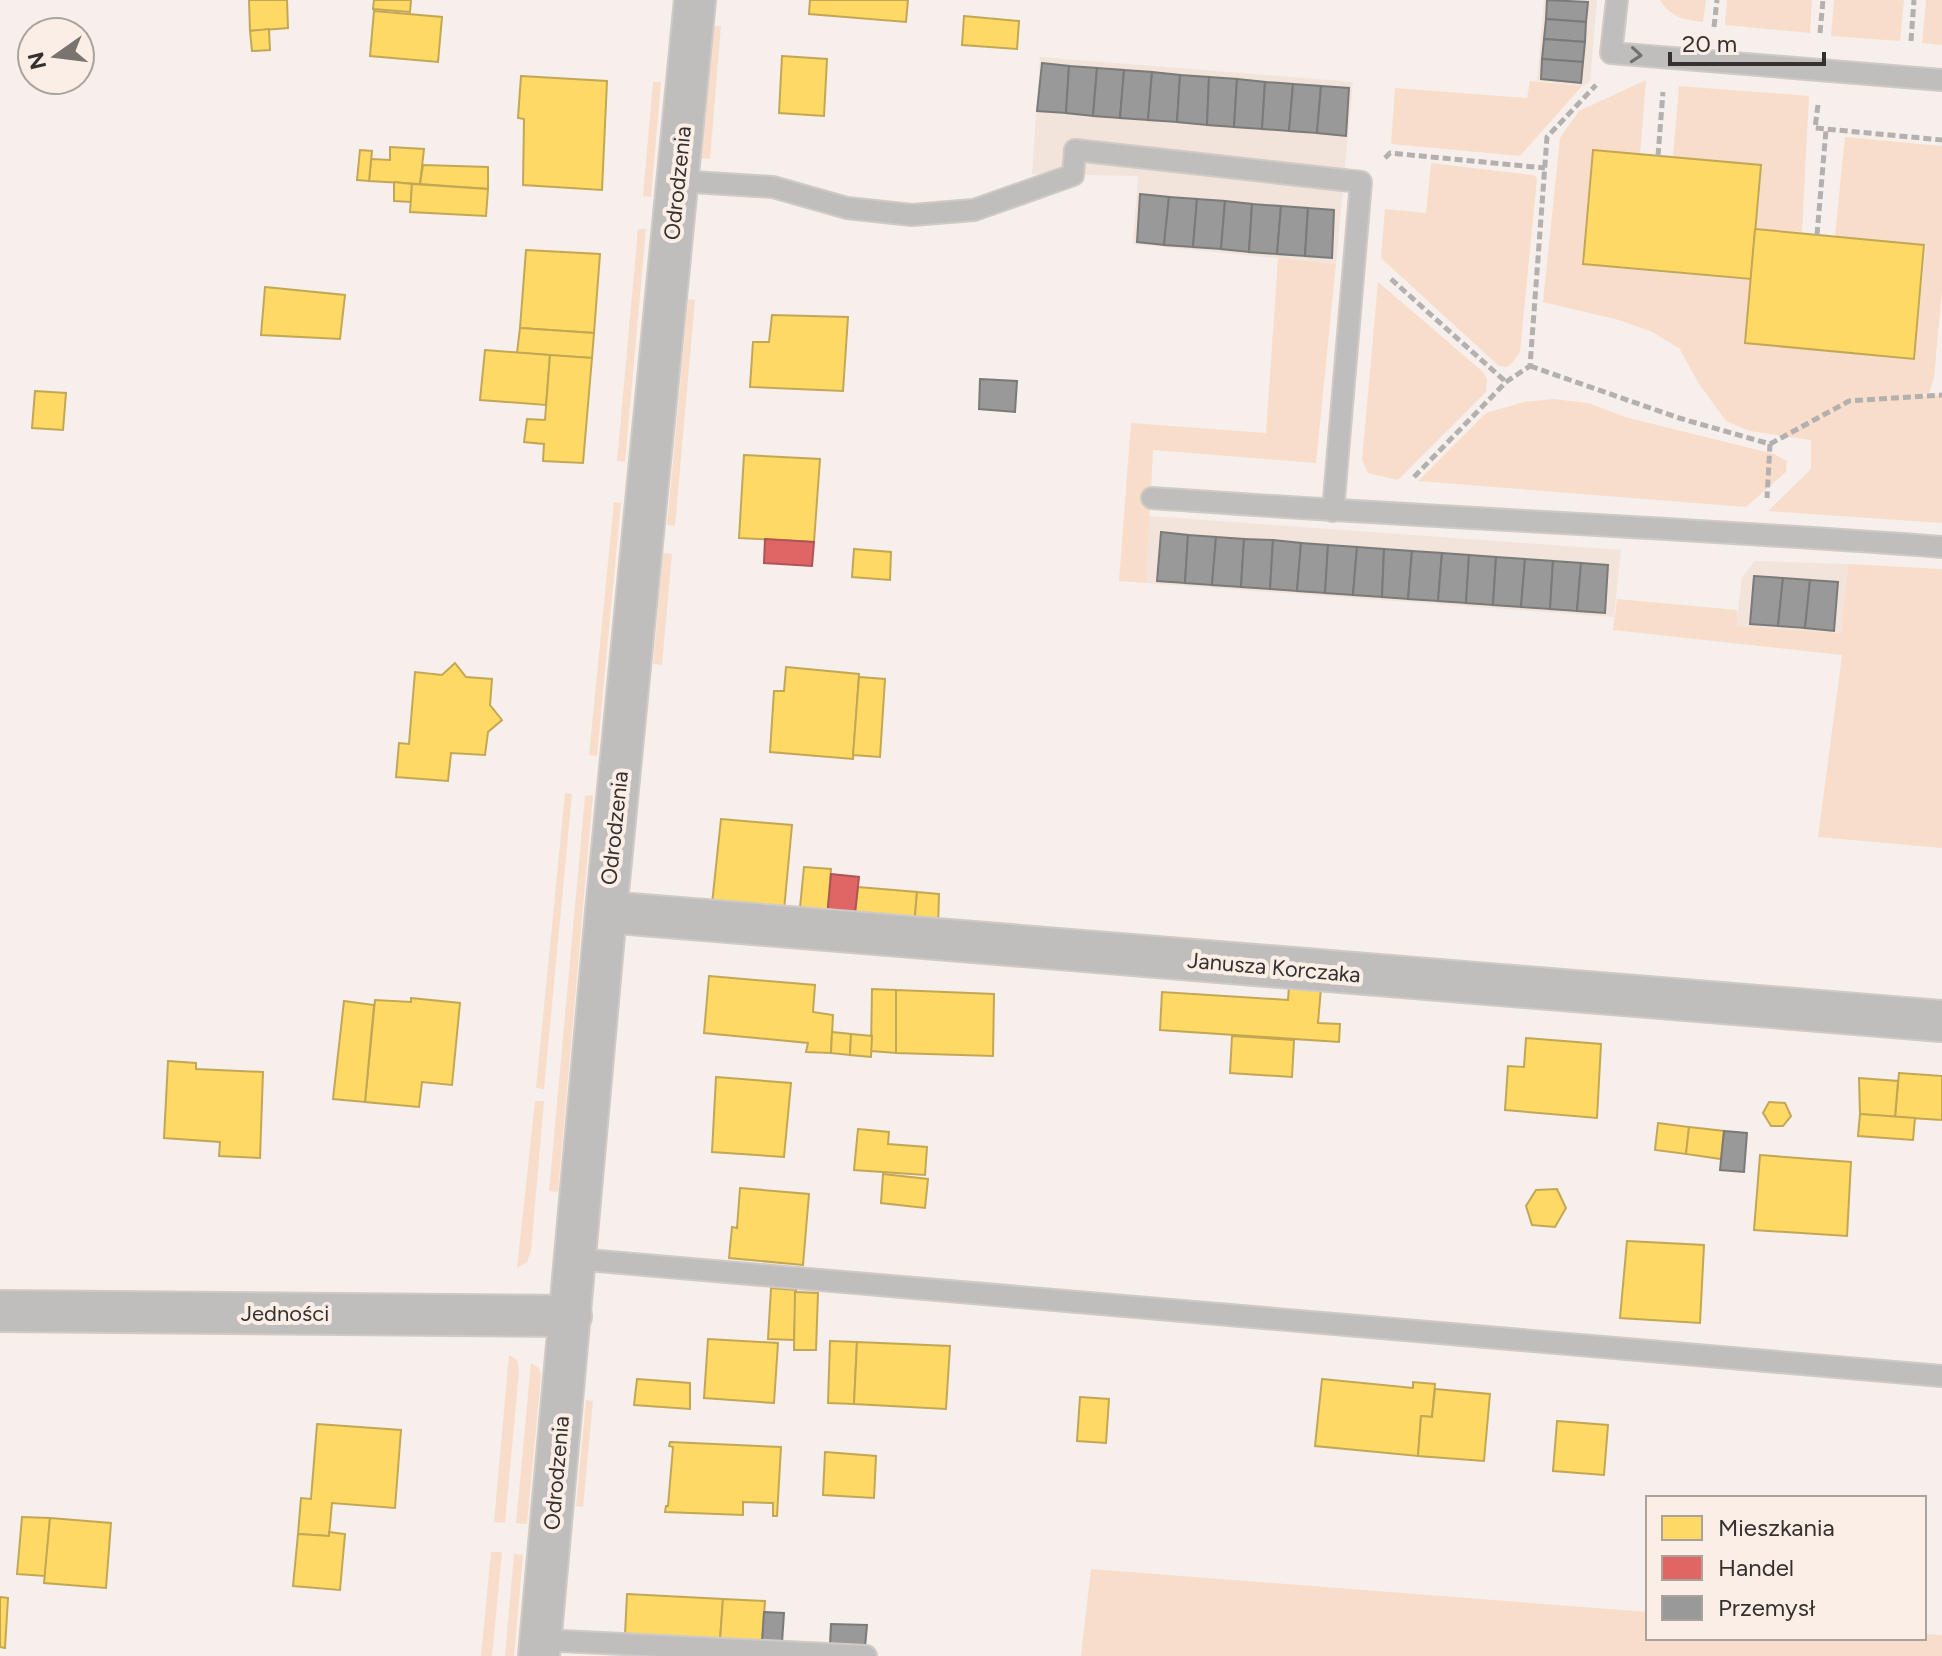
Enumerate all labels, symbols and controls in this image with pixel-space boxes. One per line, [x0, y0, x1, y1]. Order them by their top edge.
north arrow [16, 16, 96, 96]
scale bar [1670, 16, 1824, 66]
text: 20 m [1682, 29, 1737, 58]
one-way arrow [1629, 46, 1642, 63]
text: N [22, 49, 52, 72]
street label: Odrodzenia [658, 125, 697, 241]
street label: Odrodzenia [595, 770, 634, 886]
street label: Janusza Korczaka [1186, 946, 1362, 989]
street label: Jedności [241, 1300, 329, 1327]
street label: Odrodzenia [538, 1415, 575, 1531]
legend [1646, 1496, 1926, 1640]
text: Mieszkania [1718, 1513, 1835, 1542]
text: Handel [1718, 1553, 1794, 1582]
text: Przemysł [1718, 1593, 1816, 1622]

